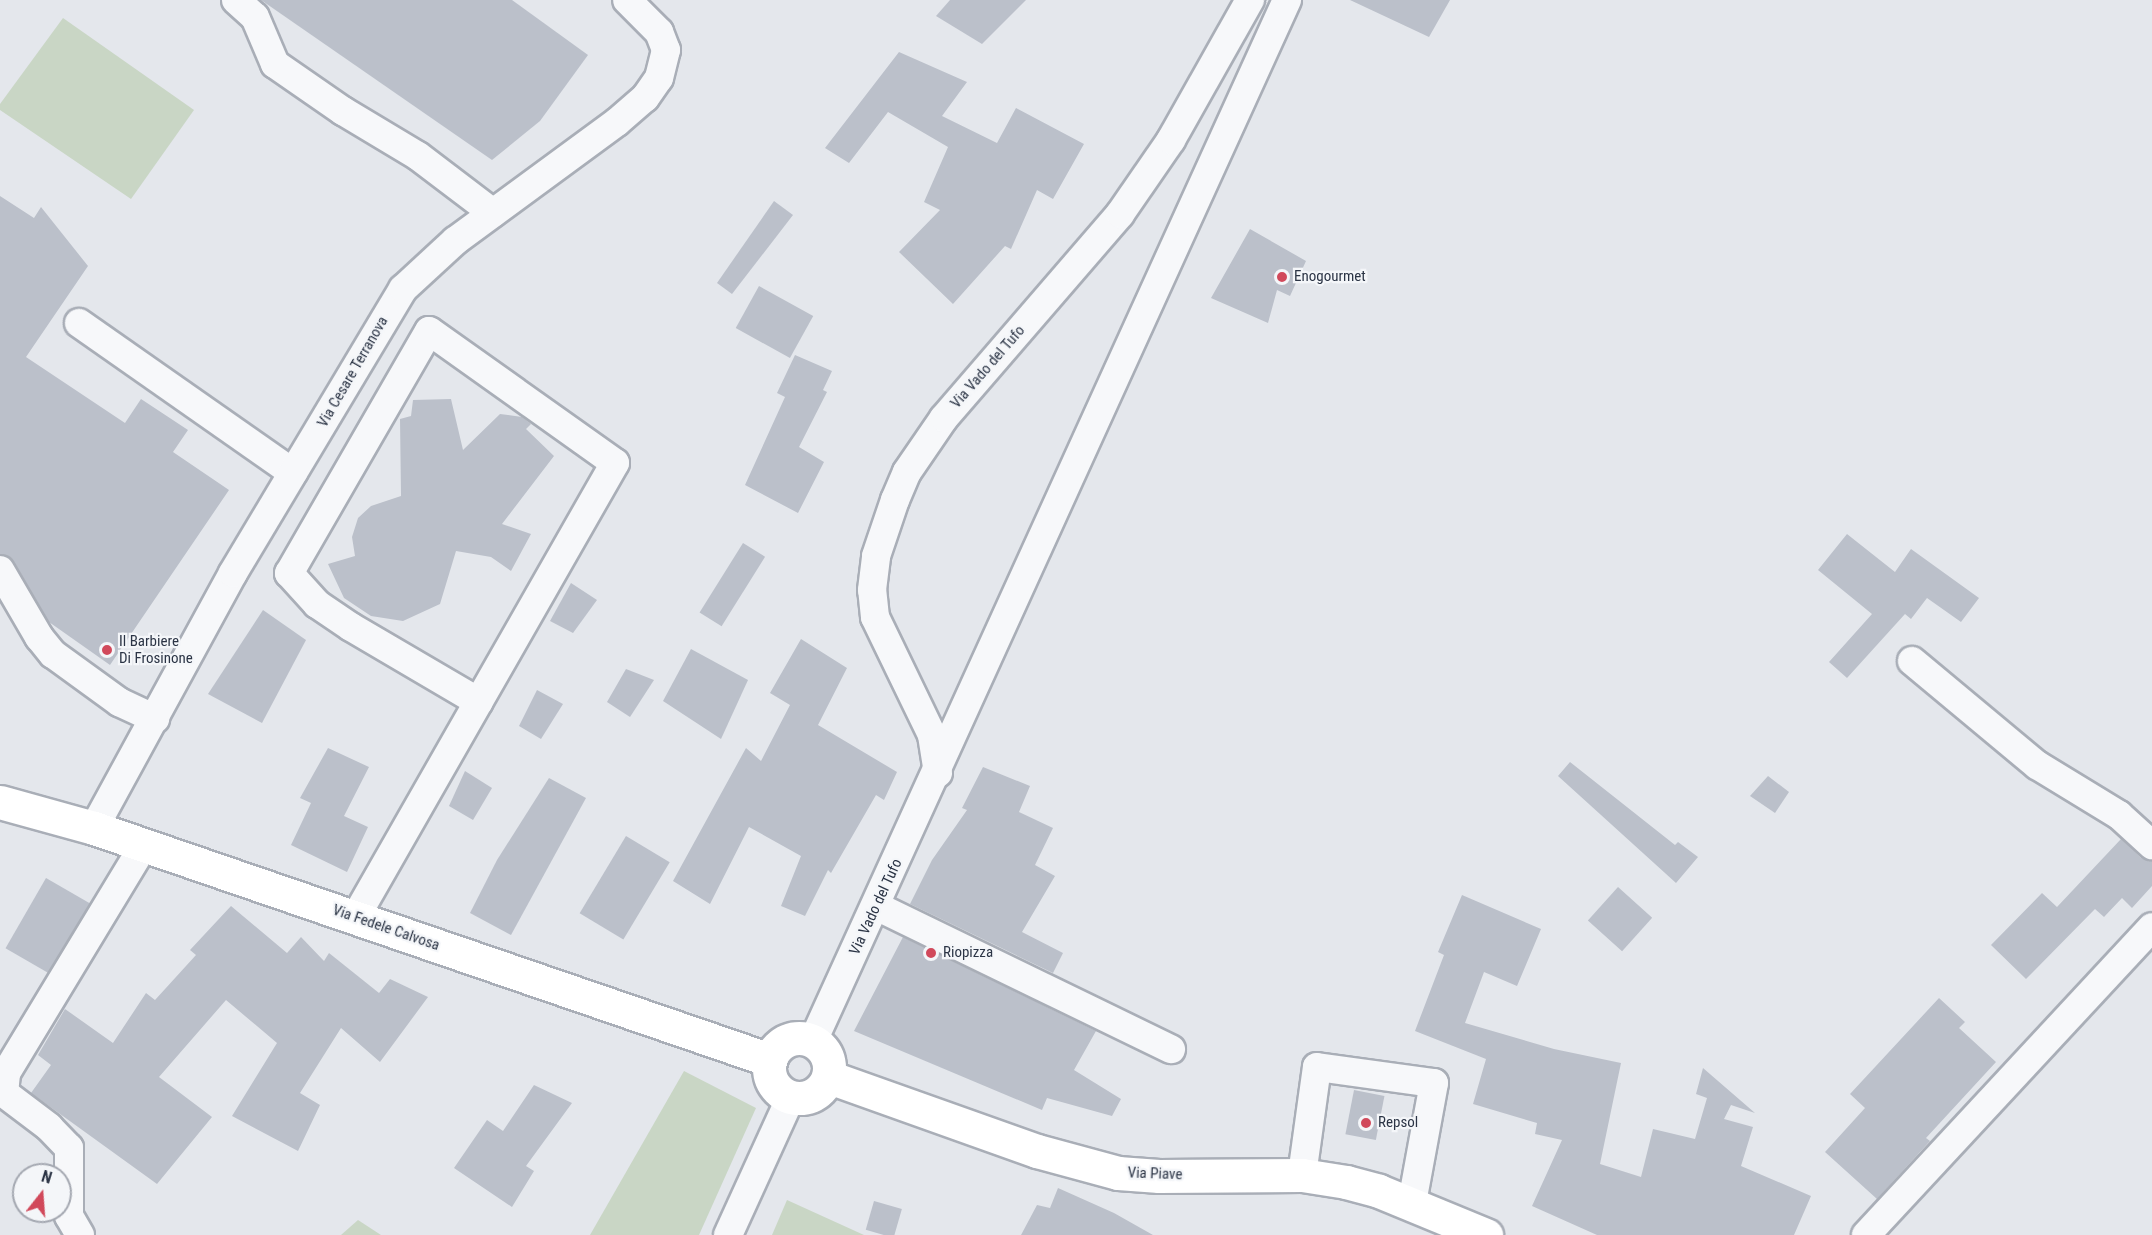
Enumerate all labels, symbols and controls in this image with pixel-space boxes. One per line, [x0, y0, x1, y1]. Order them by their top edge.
place label: Enogourmet [1294, 268, 1366, 286]
marker: Enogourmet [1275, 270, 1289, 284]
street label: Via Cesare Terranova [314, 313, 392, 431]
street label: Via Vado del Tufo [947, 322, 1029, 412]
place label: Il Barbiere Di Frosinone [119, 632, 193, 667]
marker: Il Barbiere Di Frosinone [100, 643, 114, 657]
street label: Via Vado del Tufo [846, 856, 906, 958]
street label: Via Fedele Calvosa [330, 901, 442, 955]
place label: Riopizza [943, 944, 993, 962]
marker: Riopizza [924, 946, 938, 960]
place label: Repsol [1378, 1114, 1418, 1132]
marker: Repsol [1359, 1116, 1373, 1130]
north arrow [12, 1163, 72, 1223]
street label: Via Piave [1127, 1164, 1183, 1184]
text: N [39, 1167, 54, 1188]

